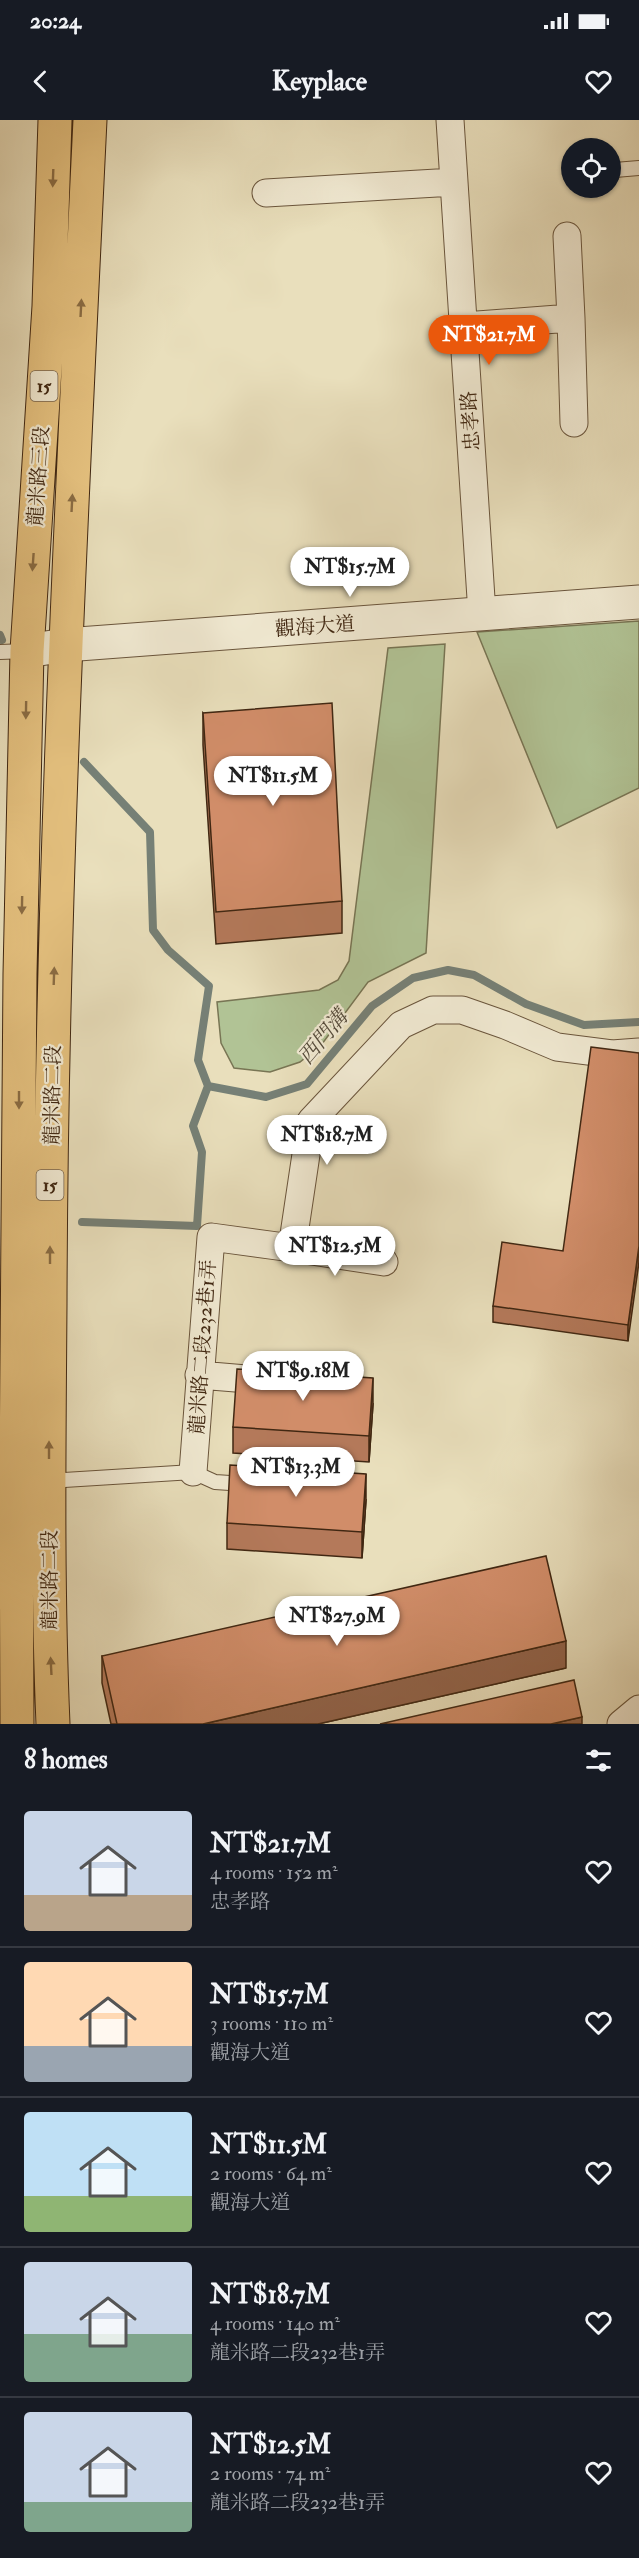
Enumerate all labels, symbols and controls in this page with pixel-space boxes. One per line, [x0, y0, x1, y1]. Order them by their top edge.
text: 20:24 [30, 7, 81, 35]
icon: back [24, 65, 57, 98]
text: Keyplace [272, 65, 367, 98]
icon: heart [582, 65, 615, 98]
map controls [561, 138, 621, 198]
button: locate [561, 138, 621, 198]
one-way arrow [48, 169, 58, 188]
one-way arrow [76, 298, 85, 317]
pin: NT$21.7M [427, 315, 551, 366]
text: NT$21.7M [442, 322, 536, 347]
road number: 15 [30, 371, 57, 401]
street label: 忠孝路 [456, 390, 485, 452]
street label: 龍米路三段 [23, 425, 54, 527]
one-way arrow [67, 493, 76, 512]
pin: NT$15.7M [288, 547, 412, 598]
one-way arrow [28, 552, 38, 571]
text: NT$15.7M [304, 554, 396, 579]
street label: 觀海大道 [274, 611, 356, 642]
one-way arrow [21, 700, 31, 719]
pin: NT$11.5M [211, 756, 335, 807]
text: NT$11.5M [228, 763, 318, 788]
one-way arrow [17, 895, 26, 914]
one-way arrow [50, 966, 59, 985]
water label: 西門溝 [293, 1002, 356, 1070]
street label: 龍米路二段 [39, 1045, 66, 1145]
one-way arrow [14, 1090, 24, 1109]
pin: NT$18.7M [265, 1115, 389, 1166]
text: NT$18.7M [281, 1122, 373, 1147]
road number: 15 [36, 1170, 64, 1200]
pin: NT$12.5M [273, 1226, 397, 1277]
text: NT$12.5M [288, 1233, 382, 1258]
one-way arrow [45, 1245, 55, 1264]
street label: 龍米路二段232巷1弄 [184, 1259, 221, 1435]
pin: NT$9.18M [241, 1351, 365, 1402]
text: NT$9.18M [256, 1358, 350, 1383]
one-way arrow [44, 1440, 54, 1459]
pin: NT$13.3M [234, 1447, 358, 1498]
text: NT$13.3M [251, 1454, 341, 1479]
street label: 龍米路二段 [37, 1530, 62, 1630]
pin: NT$27.9M [275, 1596, 399, 1647]
text: NT$27.9M [289, 1603, 385, 1628]
one-way arrow [46, 1656, 55, 1675]
text: 8 homes [24, 1744, 108, 1776]
icon: filters [582, 1744, 615, 1777]
text: NT$21.7M [210, 1828, 331, 1860]
icon: home [72, 1835, 144, 1907]
icon: heart [582, 1855, 615, 1888]
text: 4 rooms · 152 m² [210, 1860, 338, 1885]
text: 忠孝路 [210, 1889, 270, 1914]
text: NT$15.7M [210, 1979, 329, 2011]
icon: home [72, 1986, 144, 2058]
icon: heart [582, 2006, 615, 2039]
text: 3 rooms · 110 m² [210, 2011, 333, 2036]
text: 觀海大道 [210, 2040, 290, 2065]
text: NT$11.5M [210, 2129, 327, 2161]
icon: home [72, 2136, 144, 2208]
icon: heart [582, 2156, 615, 2189]
text: 2 rooms · 64 m² [210, 2161, 332, 2186]
text: 觀海大道 [210, 2190, 290, 2215]
text: NT$18.7M [210, 2279, 330, 2311]
icon: home [72, 2286, 144, 2358]
icon: heart [582, 2306, 615, 2339]
text: 4 rooms · 140 m² [210, 2311, 340, 2336]
text: 龍米路二段232巷1弄 [210, 2340, 385, 2365]
text: NT$12.5M [210, 2429, 331, 2461]
icon: home [72, 2436, 144, 2508]
icon: heart [582, 2456, 615, 2489]
text: 2 rooms · 74 m² [210, 2461, 331, 2486]
text: 龍米路二段232巷1弄 [210, 2490, 385, 2515]

